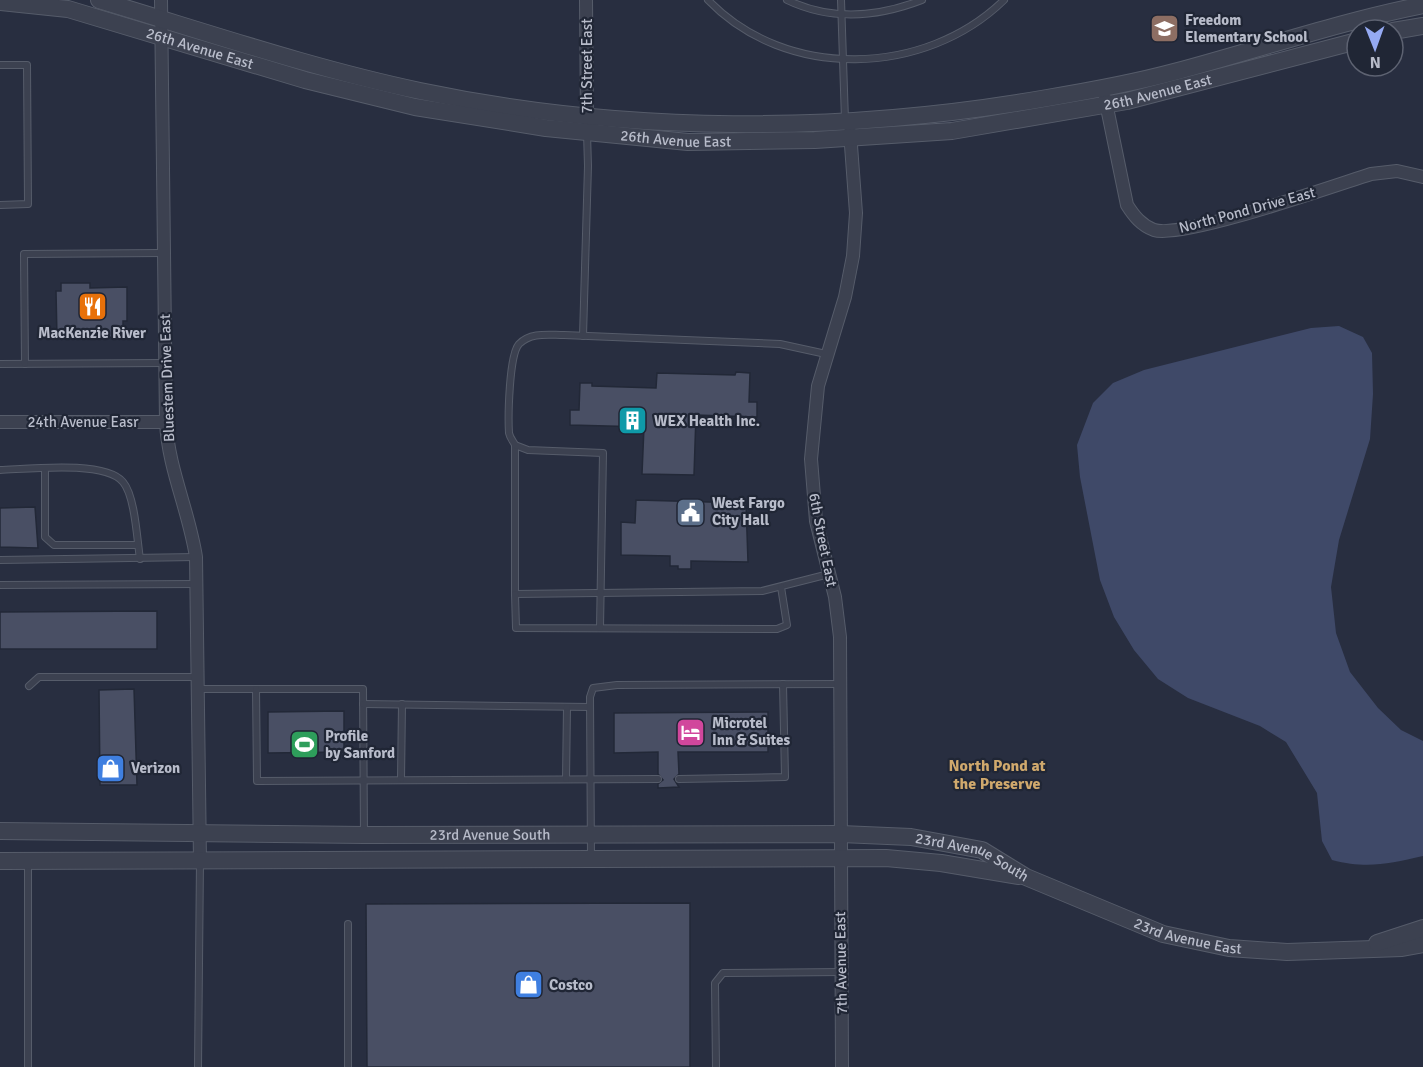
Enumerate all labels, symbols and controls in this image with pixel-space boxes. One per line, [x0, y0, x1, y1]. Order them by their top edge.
place label: Freedom Elementary School [1185, 11, 1308, 46]
school or university icon: Freedom Elementary School [1148, 13, 1180, 45]
north arrow [1345, 18, 1405, 78]
street label: 7th Street East [578, 19, 596, 114]
street label: 26th Avenue East [144, 24, 256, 73]
text: N [1370, 52, 1381, 72]
street label: 26th Avenue East [1102, 70, 1214, 114]
street label: 26th Avenue East [620, 126, 731, 151]
street label: North Pond Drive East [1177, 183, 1317, 237]
restaurant icon: MacKenzie River [76, 290, 108, 322]
street label: Bluestem Drive East [156, 314, 178, 442]
place label: MacKenzie River [38, 324, 146, 342]
building icon: WEX Health Inc. [617, 405, 649, 437]
place label: WEX Health Inc. [654, 412, 760, 430]
street label: 24th Avenue Easr [27, 413, 139, 431]
street label: 6th Street East [805, 492, 841, 588]
place label: West Fargo City Hall [712, 494, 785, 529]
public building icon: West Fargo City Hall [675, 496, 707, 528]
place label: Microtel Inn & Suites [712, 714, 791, 749]
hotel icon: Microtel Inn & Suites [675, 716, 707, 748]
place label: Profile by Sanford [325, 727, 395, 762]
sports icon: Profile by Sanford [288, 729, 320, 761]
shop icon: Verizon [94, 752, 126, 784]
district label: North Pond at the Preserve [948, 756, 1046, 794]
place label: Verizon [131, 759, 180, 777]
street label: 23rd Avenue South [429, 826, 550, 844]
street label: 23rd Avenue South [914, 829, 1032, 885]
street label: 7th Avenue East [831, 911, 851, 1015]
street label: 23rd Avenue East [1131, 914, 1242, 958]
shop icon: Costco [512, 969, 544, 1001]
place label: Costco [549, 976, 593, 994]

